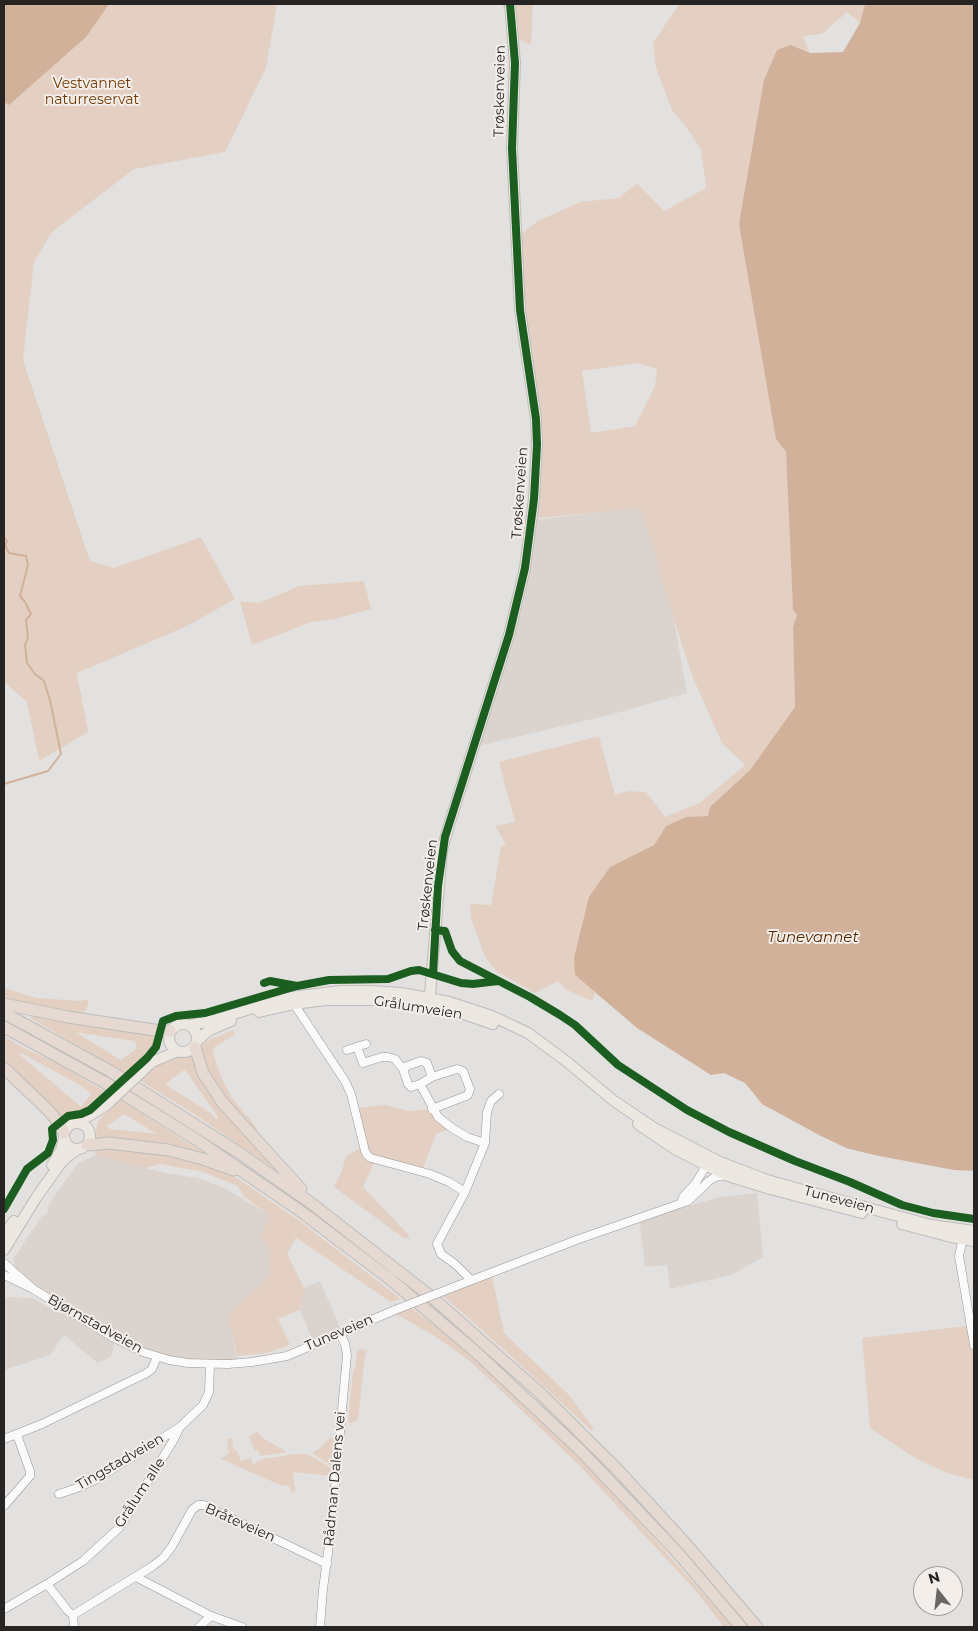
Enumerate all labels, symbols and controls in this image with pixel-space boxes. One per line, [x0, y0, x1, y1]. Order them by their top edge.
street label: Trøskenveien [491, 45, 509, 137]
park label: Vestvannet naturreservat [45, 76, 139, 108]
street label: Trøskenveien [508, 446, 532, 540]
street label: Trøskenveien [415, 838, 441, 932]
water label: Tunevannet [767, 929, 859, 947]
street label: Grålumveien [372, 993, 464, 1023]
street label: Tuneveien [802, 1182, 876, 1218]
street label: Bjørnstadveien [45, 1291, 145, 1357]
street label: Tuneveien [302, 1311, 376, 1355]
street label: Rådman Dalens vei [321, 1411, 349, 1547]
street label: Tingstadveien [73, 1430, 167, 1494]
street label: Grålum alle [111, 1455, 169, 1531]
street label: Bråteveien [202, 1500, 278, 1546]
north arrow [913, 1566, 963, 1616]
text: N [926, 1567, 942, 1588]

